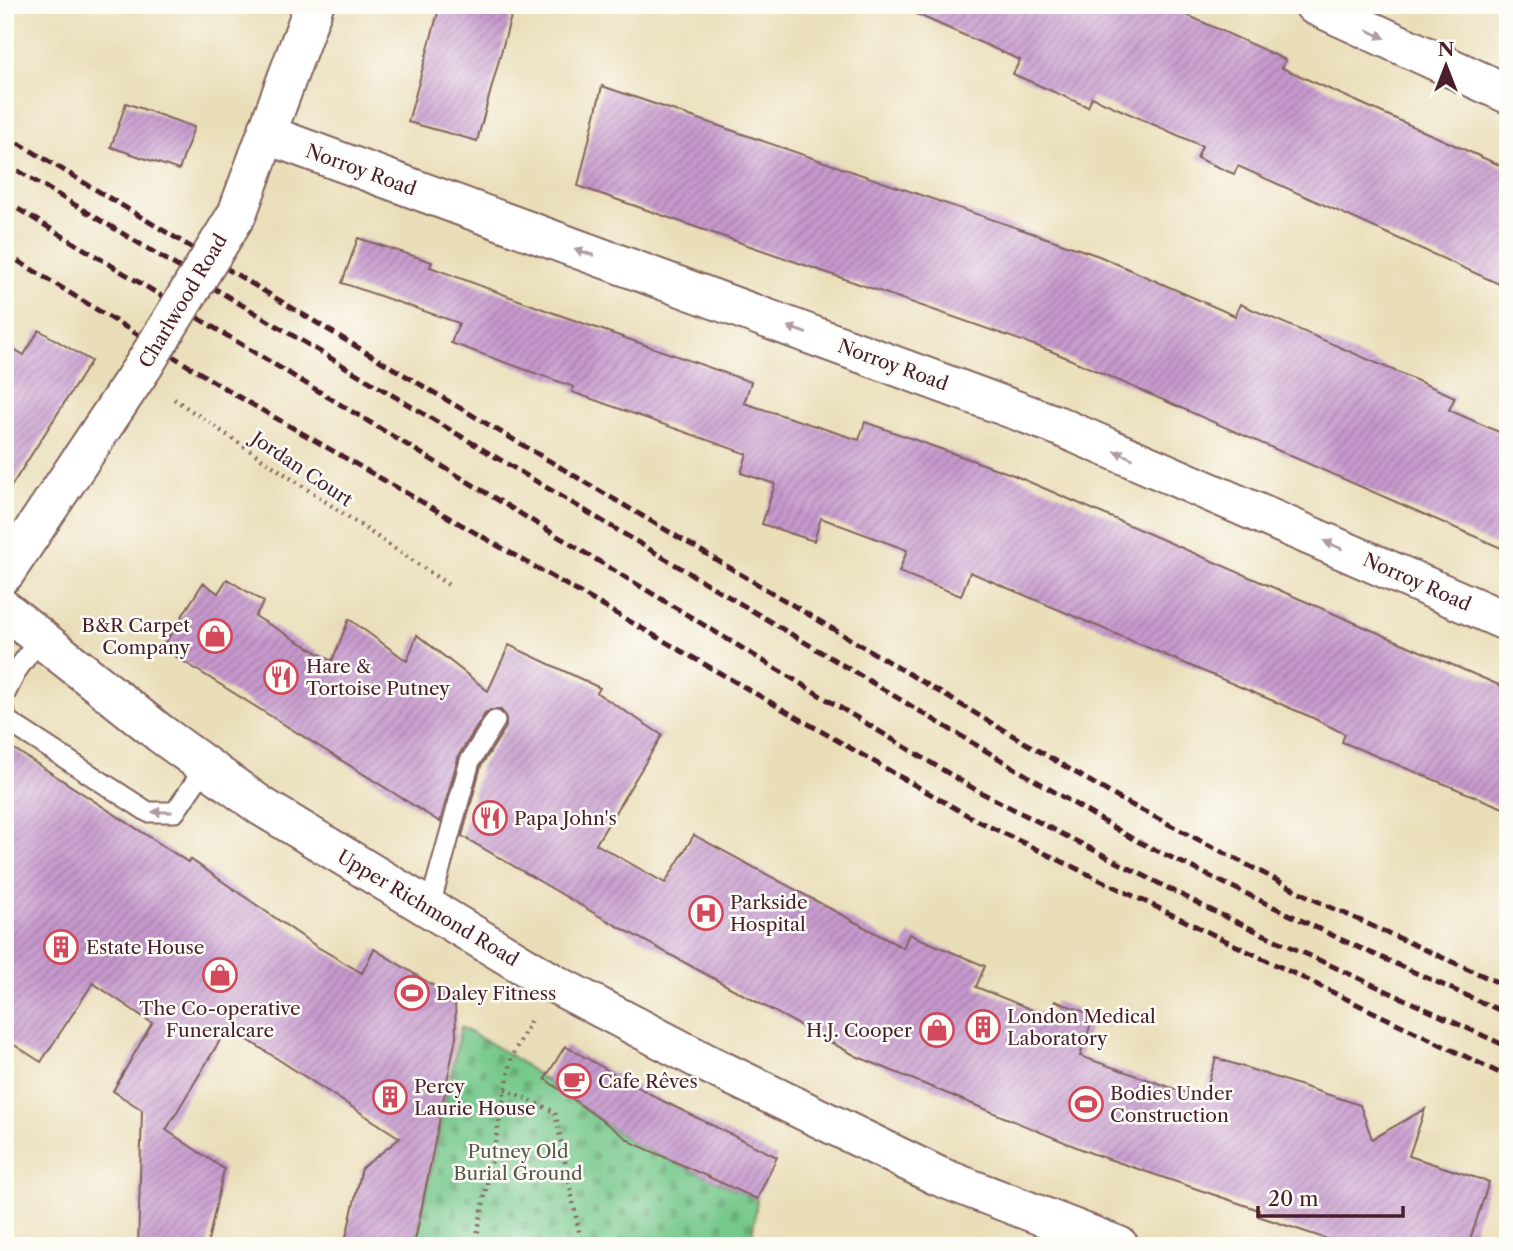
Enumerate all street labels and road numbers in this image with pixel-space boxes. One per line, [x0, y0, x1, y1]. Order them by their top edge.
street label: Norroy Road [303, 139, 420, 201]
street label: Charlwood Road [134, 230, 232, 372]
street label: Norroy Road [835, 334, 952, 396]
street label: Jordan Court [245, 425, 357, 511]
street label: Norroy Road [1359, 548, 1475, 616]
street label: Upper Richmond Road [333, 845, 523, 971]

